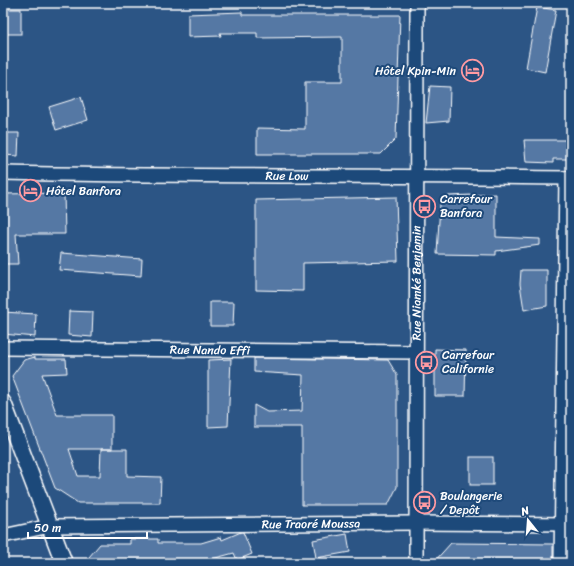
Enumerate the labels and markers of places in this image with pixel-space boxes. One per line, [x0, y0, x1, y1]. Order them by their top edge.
hotel icon: Hôtel Kpin-Min [459, 58, 485, 84]
place label: Hôtel Kpin-Min [375, 60, 457, 82]
hotel icon: Hôtel Banfora [17, 178, 43, 204]
place label: Hôtel Banfora [46, 180, 121, 202]
place label: Carrefour Banfora [440, 188, 493, 224]
bus stop icon: Carrefour Banfora [411, 193, 437, 219]
place label: Carrefour Californie [442, 344, 495, 380]
bus stop icon: Carrefour Californie [413, 349, 439, 375]
place label: Boulangerie / Depôt [440, 485, 502, 521]
bus stop icon: Boulangerie / Depôt [411, 490, 437, 516]

